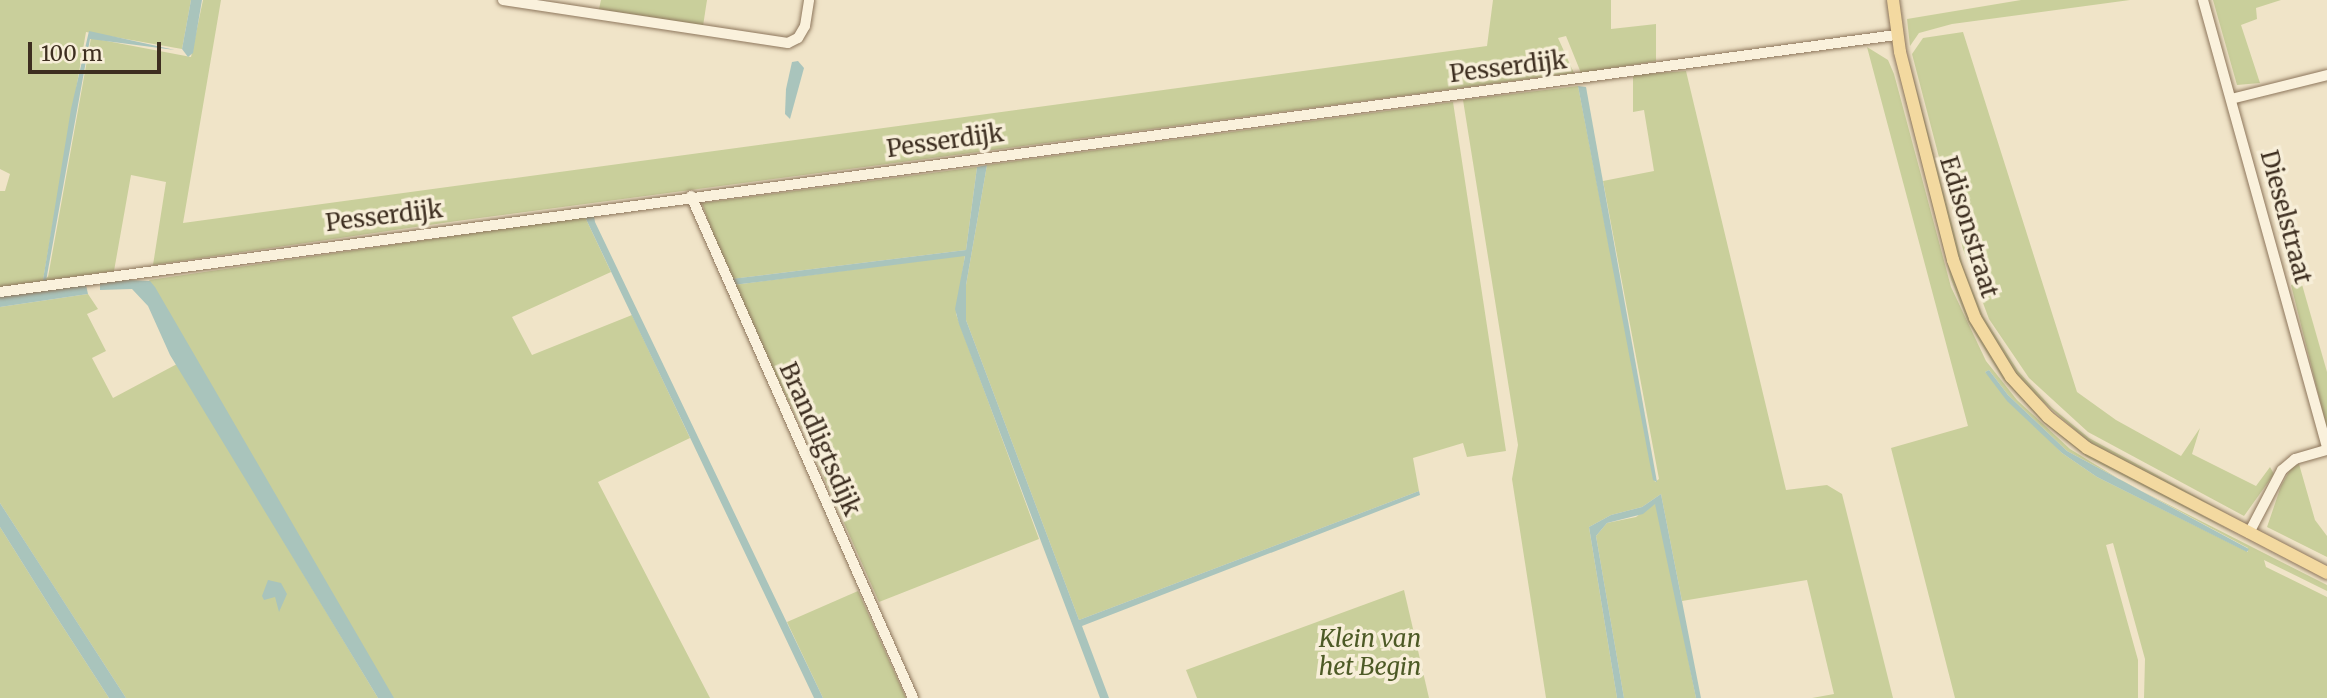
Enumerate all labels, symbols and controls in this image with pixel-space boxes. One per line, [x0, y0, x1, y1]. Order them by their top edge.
scale bar [32, 28, 164, 72]
text: 100 m [41, 40, 103, 67]
street label: Pesserdijk [1448, 46, 1568, 88]
street label: Pesserdijk [885, 119, 1005, 163]
street label: Dieselstraat [2254, 147, 2318, 287]
street label: Edisonstraat [1934, 153, 2004, 301]
street label: Pesserdijk [324, 195, 444, 237]
street label: Brandligtsdijk [773, 358, 867, 520]
park label: Klein van het Begin [1319, 625, 1421, 681]

